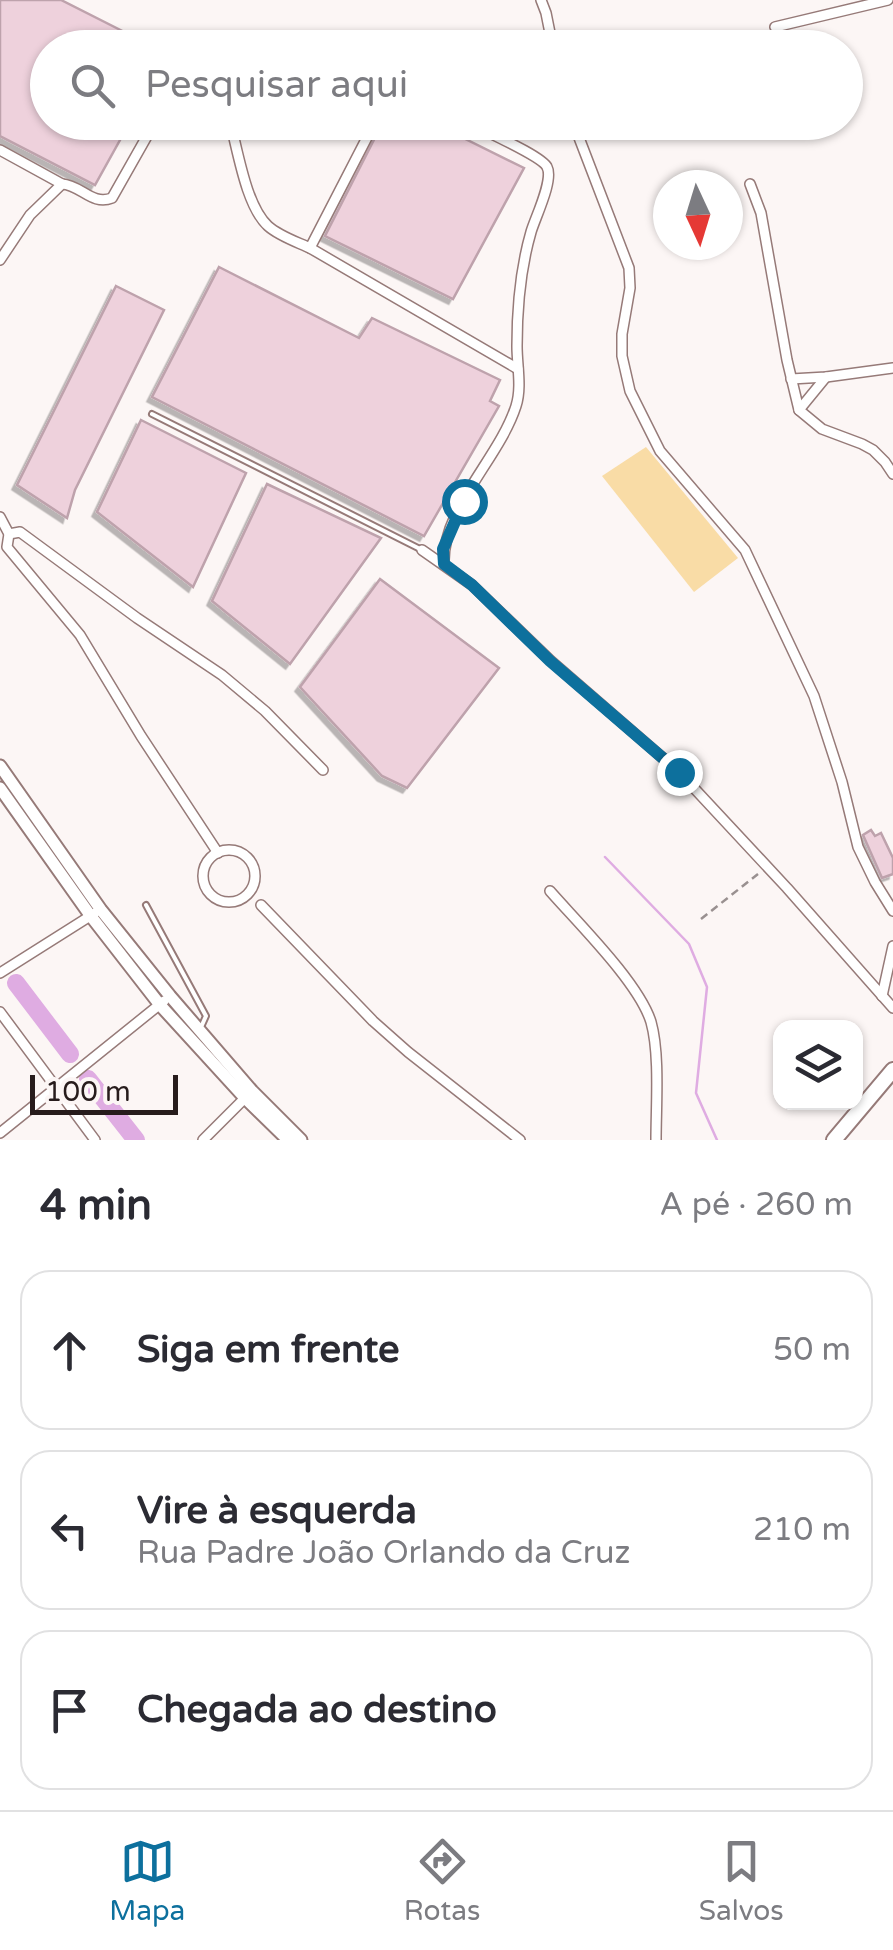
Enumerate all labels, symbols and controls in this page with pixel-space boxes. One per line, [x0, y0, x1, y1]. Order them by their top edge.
search box [30, 30, 863, 140]
icon: search [65, 58, 120, 113]
text: Pesquisar aqui [145, 62, 408, 108]
north arrow [653, 170, 743, 260]
route start [442, 479, 488, 525]
route end [657, 750, 703, 796]
map controls [773, 1020, 863, 1110]
button: layers [773, 1020, 863, 1110]
scale bar [30, 1070, 178, 1114]
text: 100 m [45, 1075, 131, 1109]
text: 4 min [40, 1180, 152, 1231]
text: A pé · 260 m [660, 1186, 853, 1224]
icon: ahead [42, 1323, 97, 1378]
text: Siga em frente [137, 1327, 399, 1373]
text: 50 m [773, 1331, 851, 1369]
text: Vire à esquerda [137, 1488, 417, 1534]
icon: left [42, 1503, 97, 1558]
text: 210 m [753, 1511, 851, 1549]
text: Rua Padre João Orlando da Cruz [137, 1534, 630, 1572]
icon: arrive [42, 1683, 97, 1738]
text: Chegada ao destino [137, 1687, 497, 1733]
tab: Mapa [109, 1834, 185, 1928]
tab: Rotas [404, 1834, 480, 1928]
tab: Salvos [699, 1834, 784, 1928]

